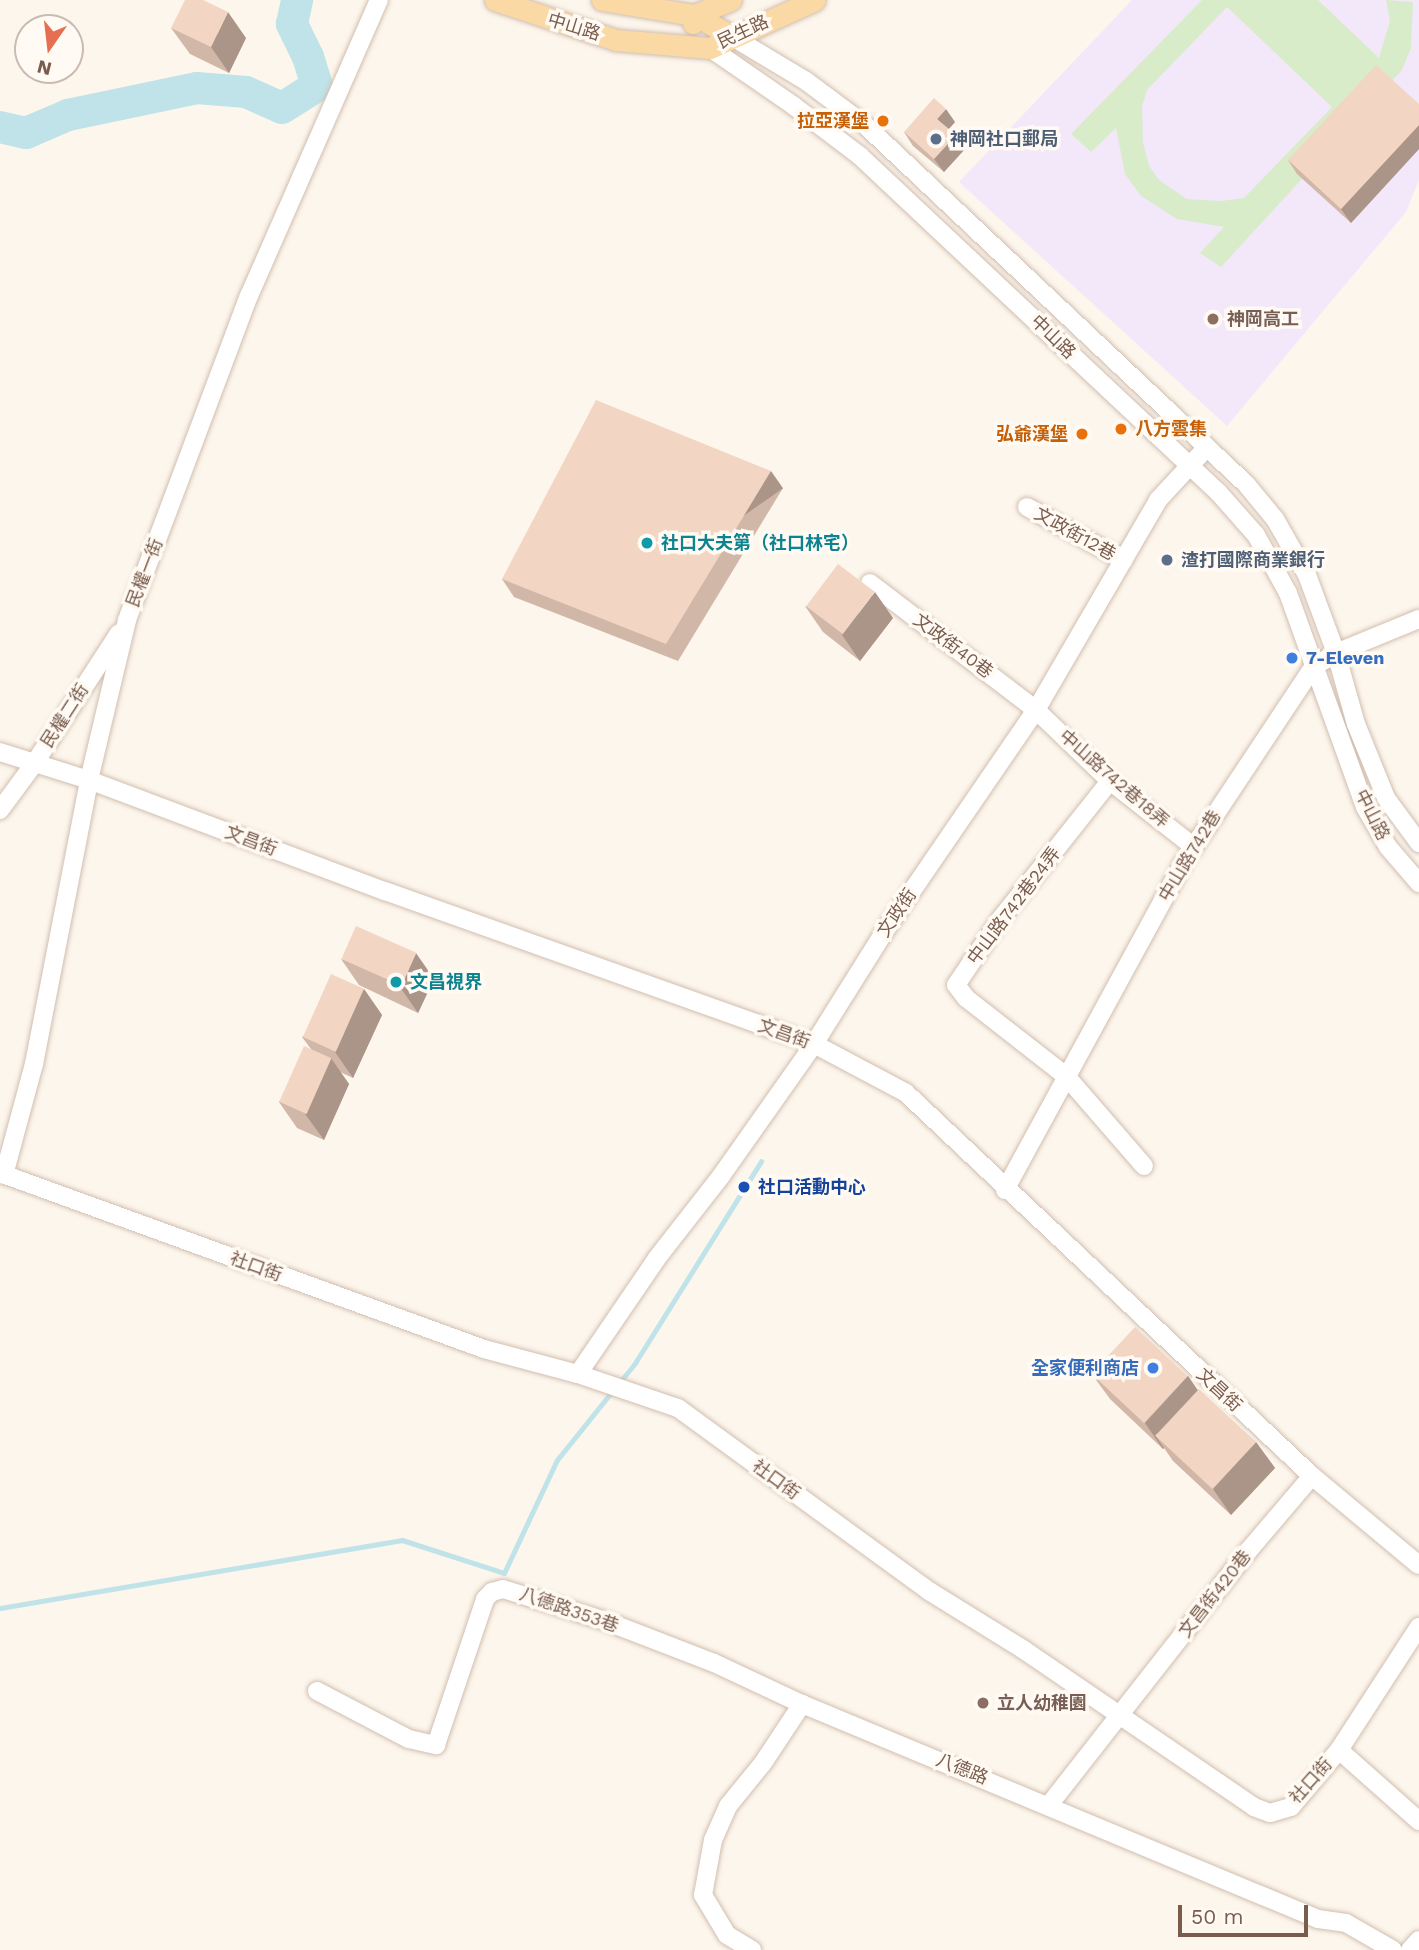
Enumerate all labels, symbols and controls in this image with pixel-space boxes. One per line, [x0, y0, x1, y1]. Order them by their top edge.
street label: 中山路 [545, 9, 603, 45]
street label: 民生路 [714, 11, 772, 53]
north arrow [14, 14, 84, 84]
text: N [35, 55, 54, 81]
place label: 拉亞漢堡 [797, 110, 869, 132]
marker: 拉亞漢堡 [875, 113, 891, 129]
place label: 神岡社口郵局 [950, 128, 1058, 150]
marker: 神岡社口郵局 [928, 131, 944, 147]
place label: 神岡高工 [1227, 308, 1299, 330]
street label: 中山路 [1026, 310, 1080, 364]
marker: 神岡高工 [1205, 311, 1221, 327]
place label: 八方雲集 [1135, 418, 1207, 440]
marker: 八方雲集 [1113, 421, 1129, 437]
place label: 弘爺漢堡 [996, 423, 1068, 445]
marker: 弘爺漢堡 [1074, 426, 1090, 442]
street label: 文政街12巷 [1031, 503, 1119, 565]
place label: 社口大夫第（社口林宅） [661, 532, 859, 554]
marker: 社口大夫第（社口林宅） [639, 535, 655, 551]
street label: 民權一街 [122, 536, 168, 610]
place label: 渣打國際商業銀行 [1181, 549, 1325, 571]
marker: 渣打國際商業銀行 [1159, 552, 1175, 568]
street label: 文政街40巷 [909, 609, 997, 683]
place label: 7-Eleven [1306, 647, 1384, 669]
marker: 7-Eleven [1284, 650, 1300, 666]
street label: 民權二街 [36, 680, 94, 752]
street label: 中山路742巷18弄 [1055, 725, 1173, 833]
street label: 中山路 [1350, 786, 1394, 844]
street label: 中山路742巷 [1154, 807, 1226, 905]
street label: 文昌街 [222, 821, 280, 861]
street label: 中山路742巷24弄 [963, 843, 1065, 969]
street label: 文政街 [873, 885, 921, 941]
place label: 文昌視界 [410, 971, 482, 993]
marker: 文昌視界 [388, 974, 404, 990]
street label: 文昌街 [755, 1015, 813, 1053]
place label: 社口活動中心 [758, 1176, 866, 1198]
marker: 社口活動中心 [736, 1179, 752, 1195]
street label: 社口街 [227, 1248, 285, 1286]
place label: 全家便利商店 [1031, 1357, 1139, 1379]
marker: 全家便利商店 [1145, 1360, 1161, 1376]
street label: 文昌街 [1192, 1364, 1246, 1416]
street label: 社口街 [748, 1455, 804, 1505]
street label: 文昌街420巷 [1174, 1546, 1256, 1642]
street label: 八德路353巷 [517, 1583, 621, 1637]
place label: 立人幼稚園 [997, 1692, 1087, 1714]
marker: 立人幼稚園 [975, 1695, 991, 1711]
street label: 八德路 [933, 1749, 991, 1789]
street label: 社口街 [1285, 1754, 1337, 1808]
scale bar [1181, 1890, 1310, 1934]
text: 50 m [1191, 1904, 1243, 1929]

